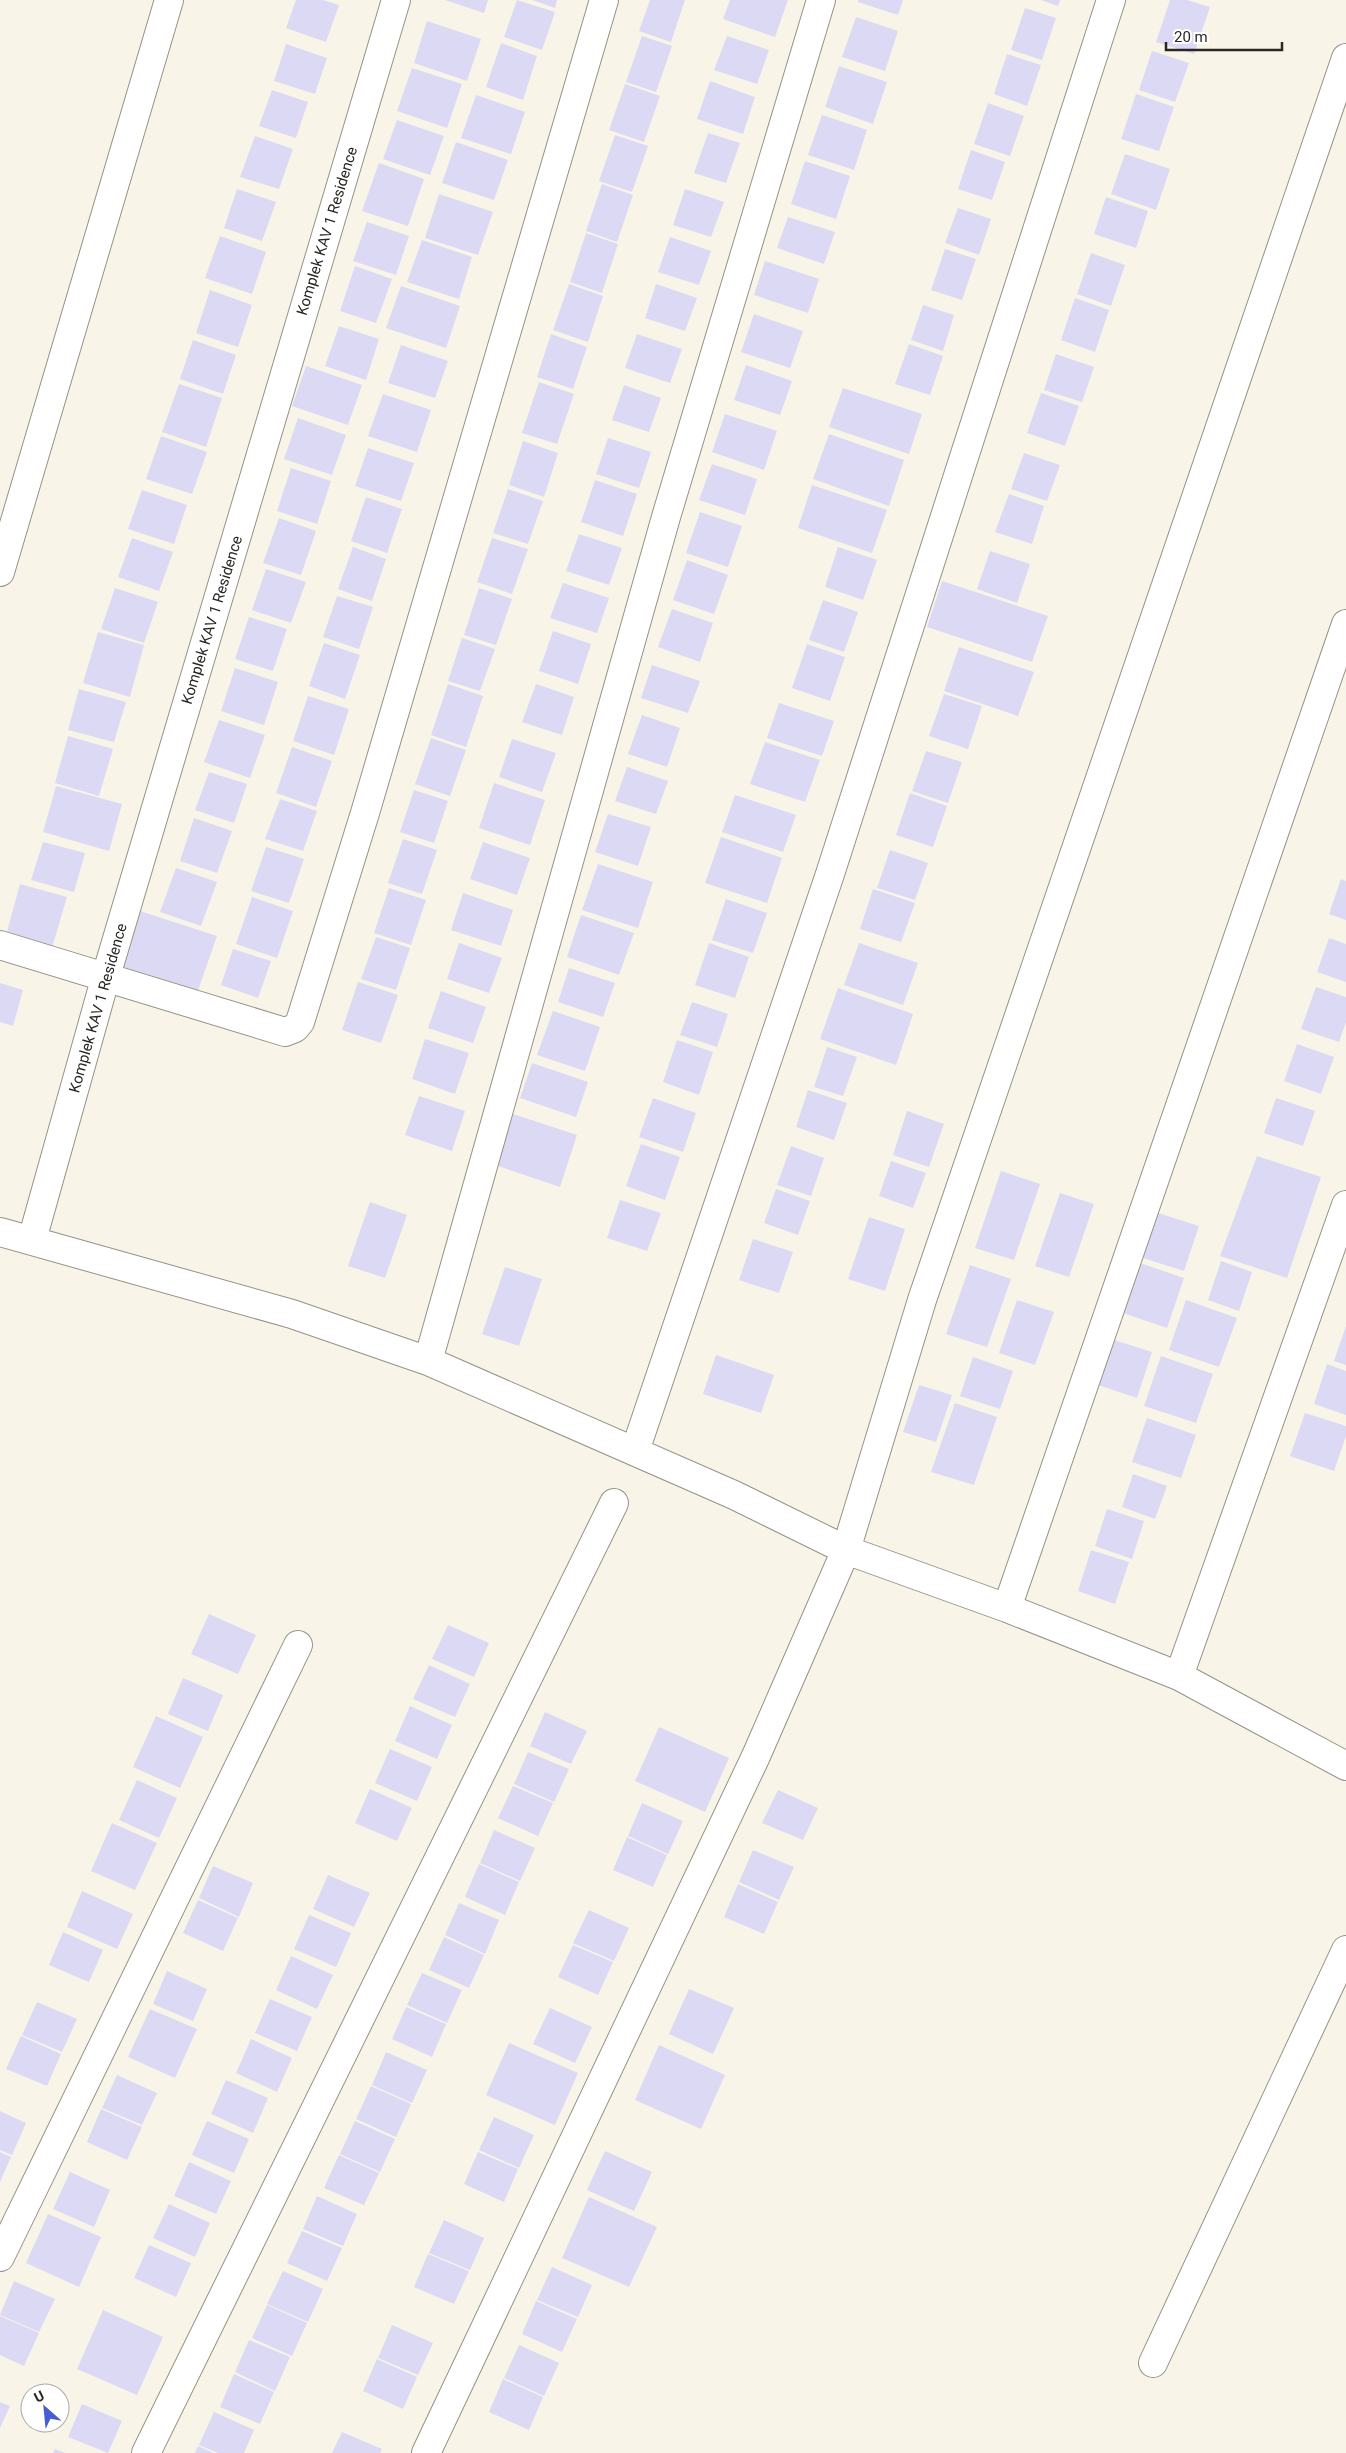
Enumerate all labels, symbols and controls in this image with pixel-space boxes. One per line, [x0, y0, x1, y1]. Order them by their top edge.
scale bar [1166, 20, 1282, 52]
text: 20 m [1174, 28, 1208, 46]
street label: Komplek KAV 1 Residence [293, 144, 361, 317]
street label: Komplek KAV 1 Residence [178, 533, 246, 706]
street label: Komplek KAV 1 Residence [65, 921, 131, 1095]
north arrow [20, 2383, 70, 2433]
text: U [31, 2387, 47, 2406]

